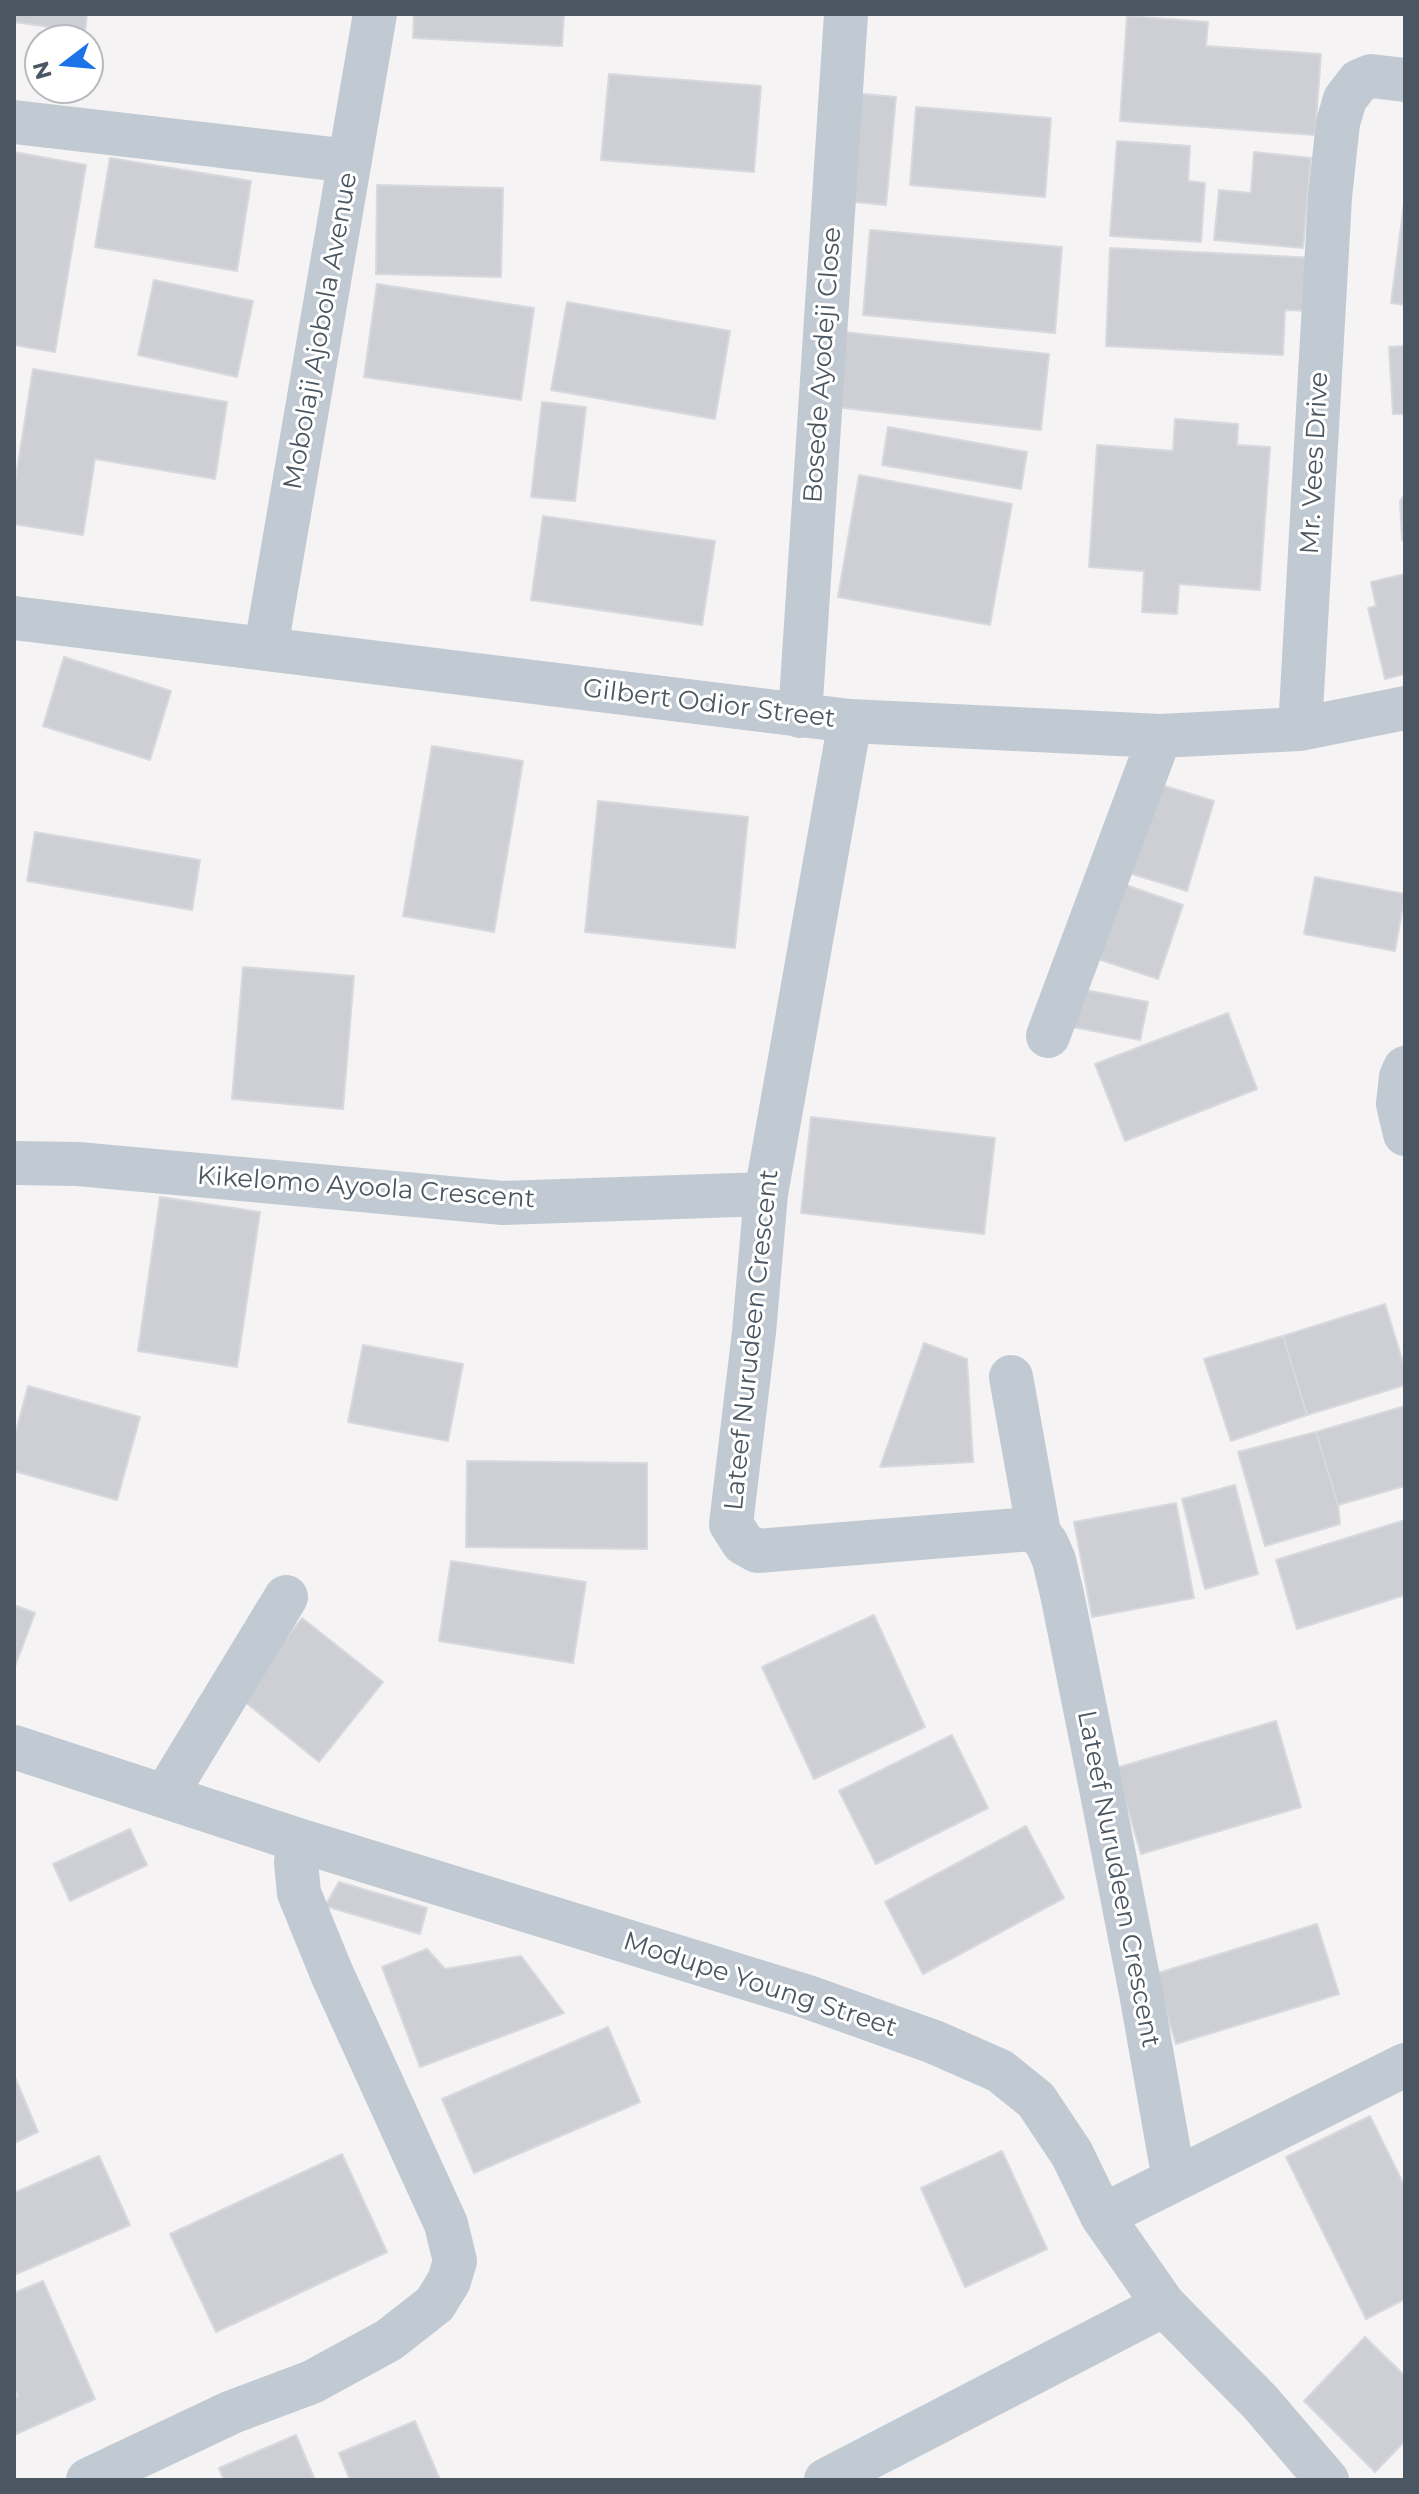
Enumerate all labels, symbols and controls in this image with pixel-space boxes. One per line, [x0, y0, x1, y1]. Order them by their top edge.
north arrow [24, 24, 104, 104]
text: N [27, 58, 58, 82]
street label: Mobolaji Ajobola Avenue [278, 170, 364, 492]
street label: Bosede Ayodeji Close [798, 226, 848, 504]
street label: Mr. Vees Drive [1295, 371, 1335, 555]
street label: Gilbert Odior Street [581, 673, 837, 735]
street label: Kikelomo Ayoola Crescent [196, 1161, 536, 1215]
street label: Lateef Nurudeen Crescent [719, 1168, 785, 1512]
street label: Lateef Nurudeen Crescent [1070, 1708, 1166, 2050]
street label: Modupe Young Street [619, 1926, 901, 2044]

